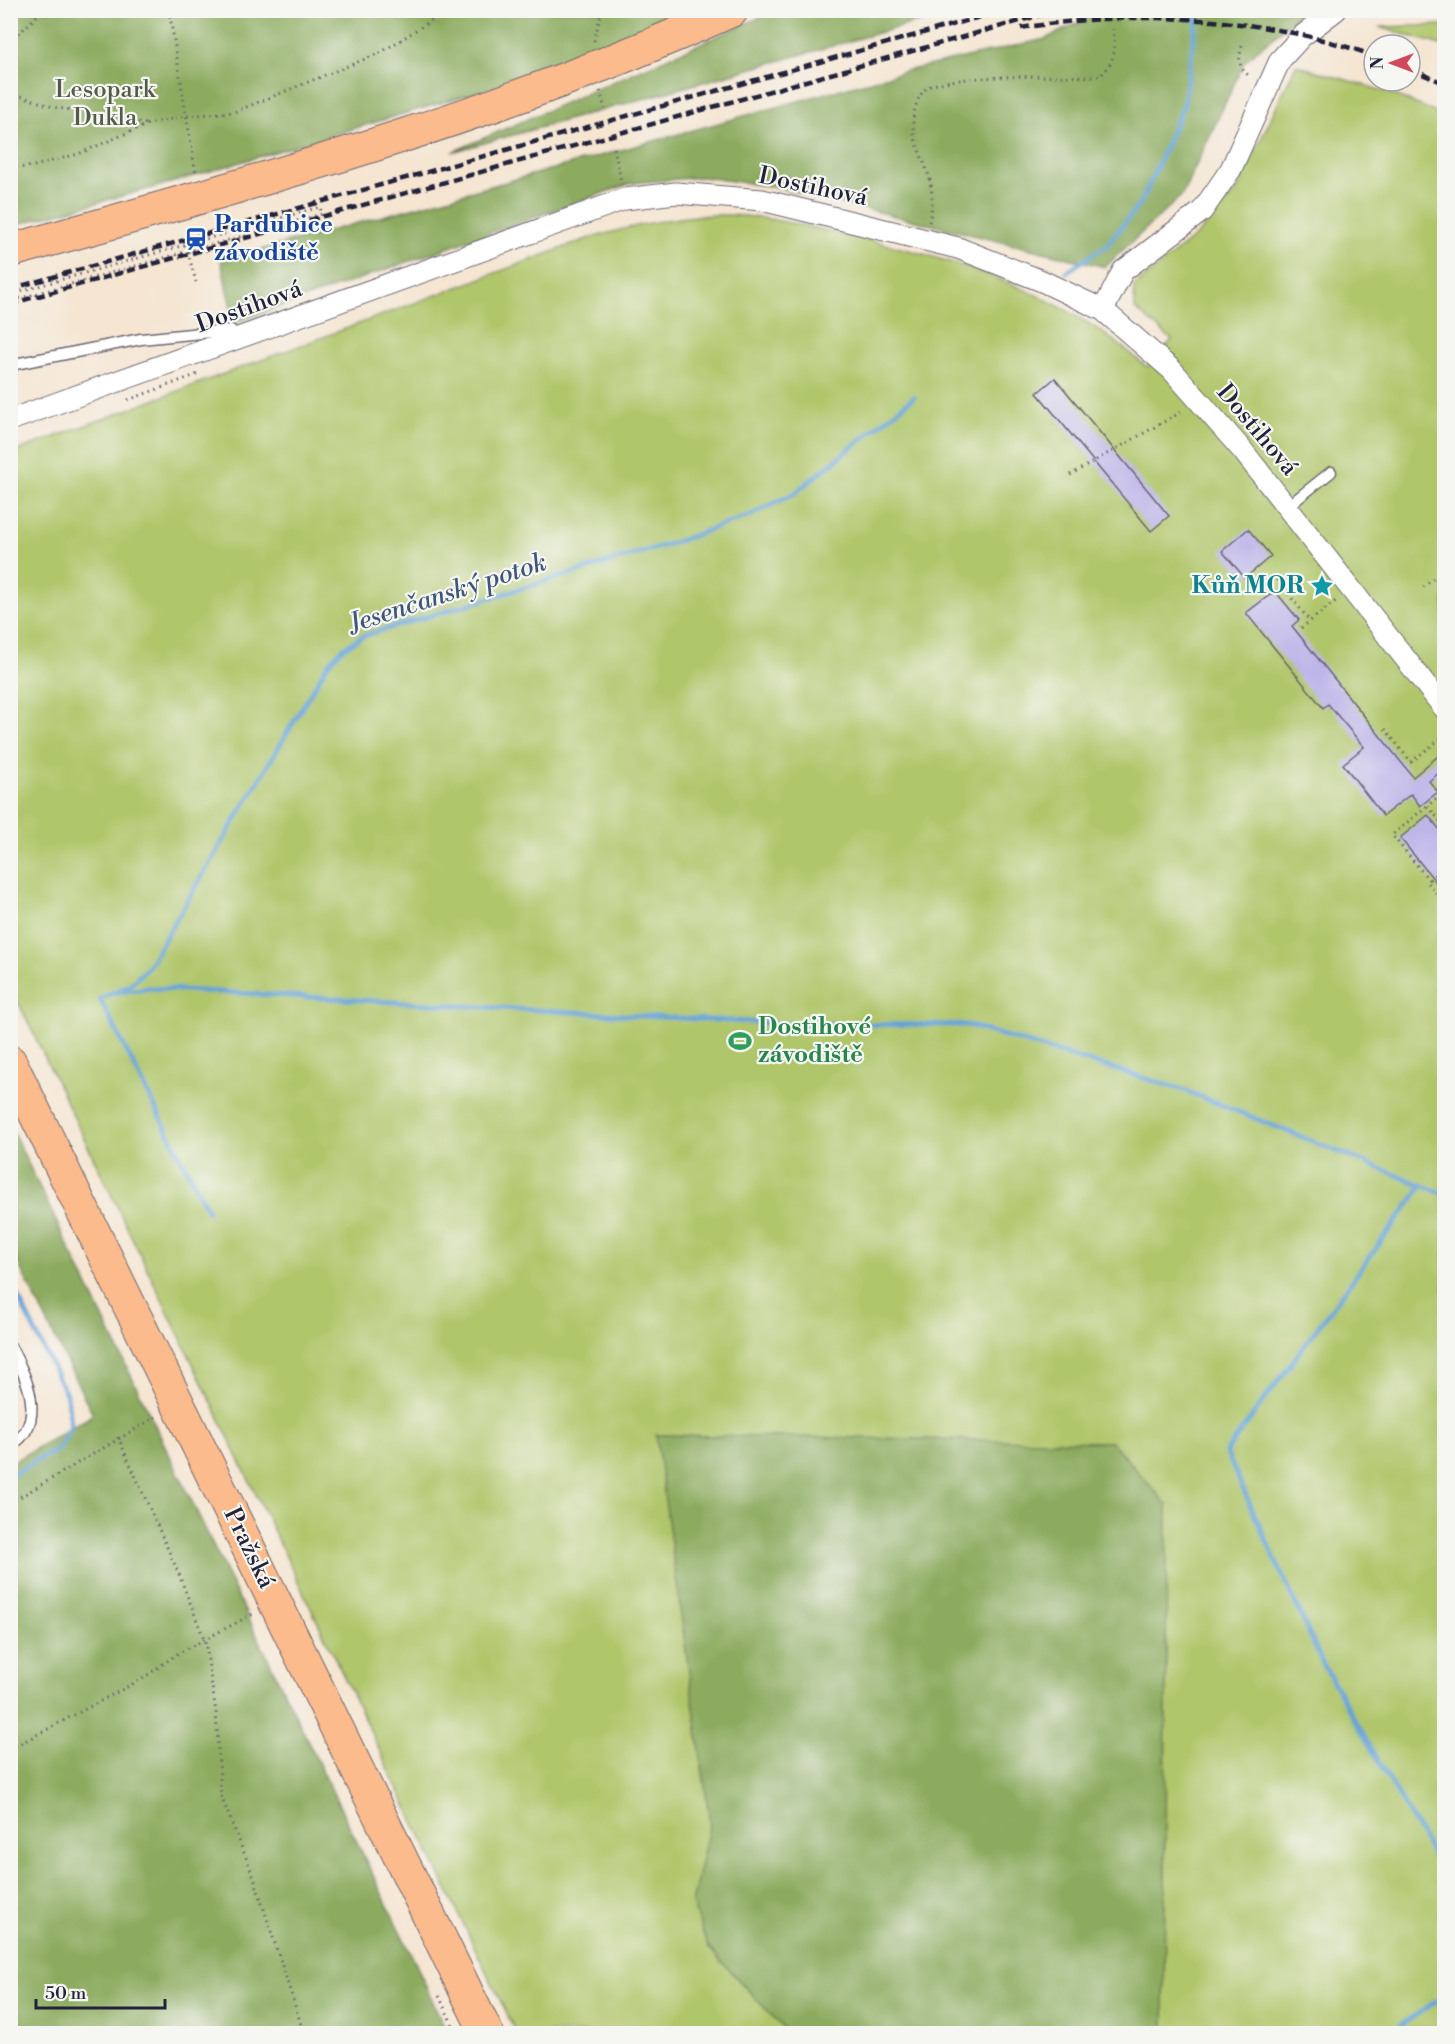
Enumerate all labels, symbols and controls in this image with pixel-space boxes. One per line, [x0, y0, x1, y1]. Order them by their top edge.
north arrow [1362, 33, 1422, 93]
text: N [1368, 56, 1388, 69]
park label: Lesopark Dukla [55, 75, 157, 133]
street label: Dostihová [756, 161, 871, 213]
place label: Pardubice závodiště [214, 210, 333, 268]
station icon: Pardubice závodiště [183, 226, 209, 252]
street label: Dostihová [192, 274, 307, 340]
street label: Dostihová [1210, 378, 1305, 483]
water label: Jesenčanský potok [343, 546, 551, 641]
place label: Kůň MOR [1191, 571, 1305, 601]
place icon: Kůň MOR [1309, 573, 1335, 599]
place label: Dostihové závodiště [758, 1012, 871, 1070]
sports icon: Dostihové závodiště [727, 1028, 753, 1054]
street label: Pražská [217, 1503, 282, 1594]
scale bar [36, 1972, 165, 2010]
text: 50 m [45, 1982, 87, 2005]

